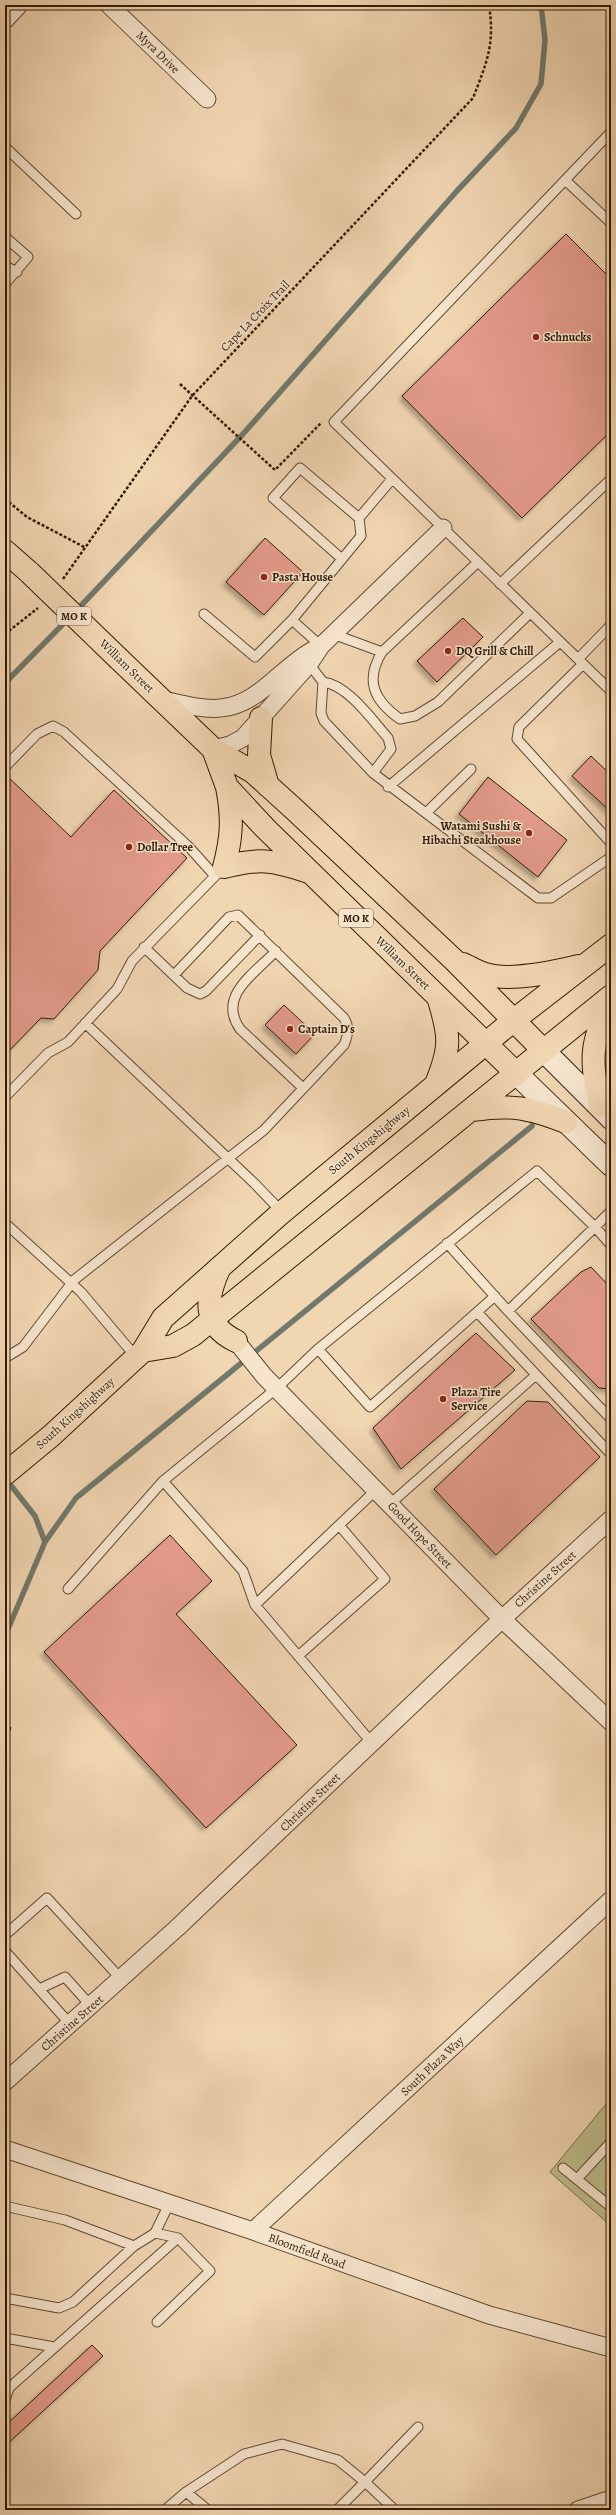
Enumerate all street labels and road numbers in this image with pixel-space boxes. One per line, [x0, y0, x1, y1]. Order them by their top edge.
street label: Myra Drive [133, 27, 183, 77]
street label: Cape La Croix Trail [217, 277, 293, 355]
road number: MO K [57, 607, 91, 625]
street label: William Street [95, 635, 158, 696]
road number: MO K [339, 909, 373, 927]
street label: William Street [371, 932, 434, 993]
street label: South Kingshighway [325, 1102, 414, 1178]
street label: South Kingshighway [32, 1373, 118, 1453]
street label: Good Hope Street [384, 1498, 456, 1572]
street label: Christine Street [511, 1547, 579, 1611]
street label: Christine Street [276, 1769, 344, 1835]
street label: Christine Street [37, 1991, 107, 2055]
street label: South Plaza Way [397, 2032, 468, 2099]
street label: Bloomfield Road [266, 2230, 348, 2273]

